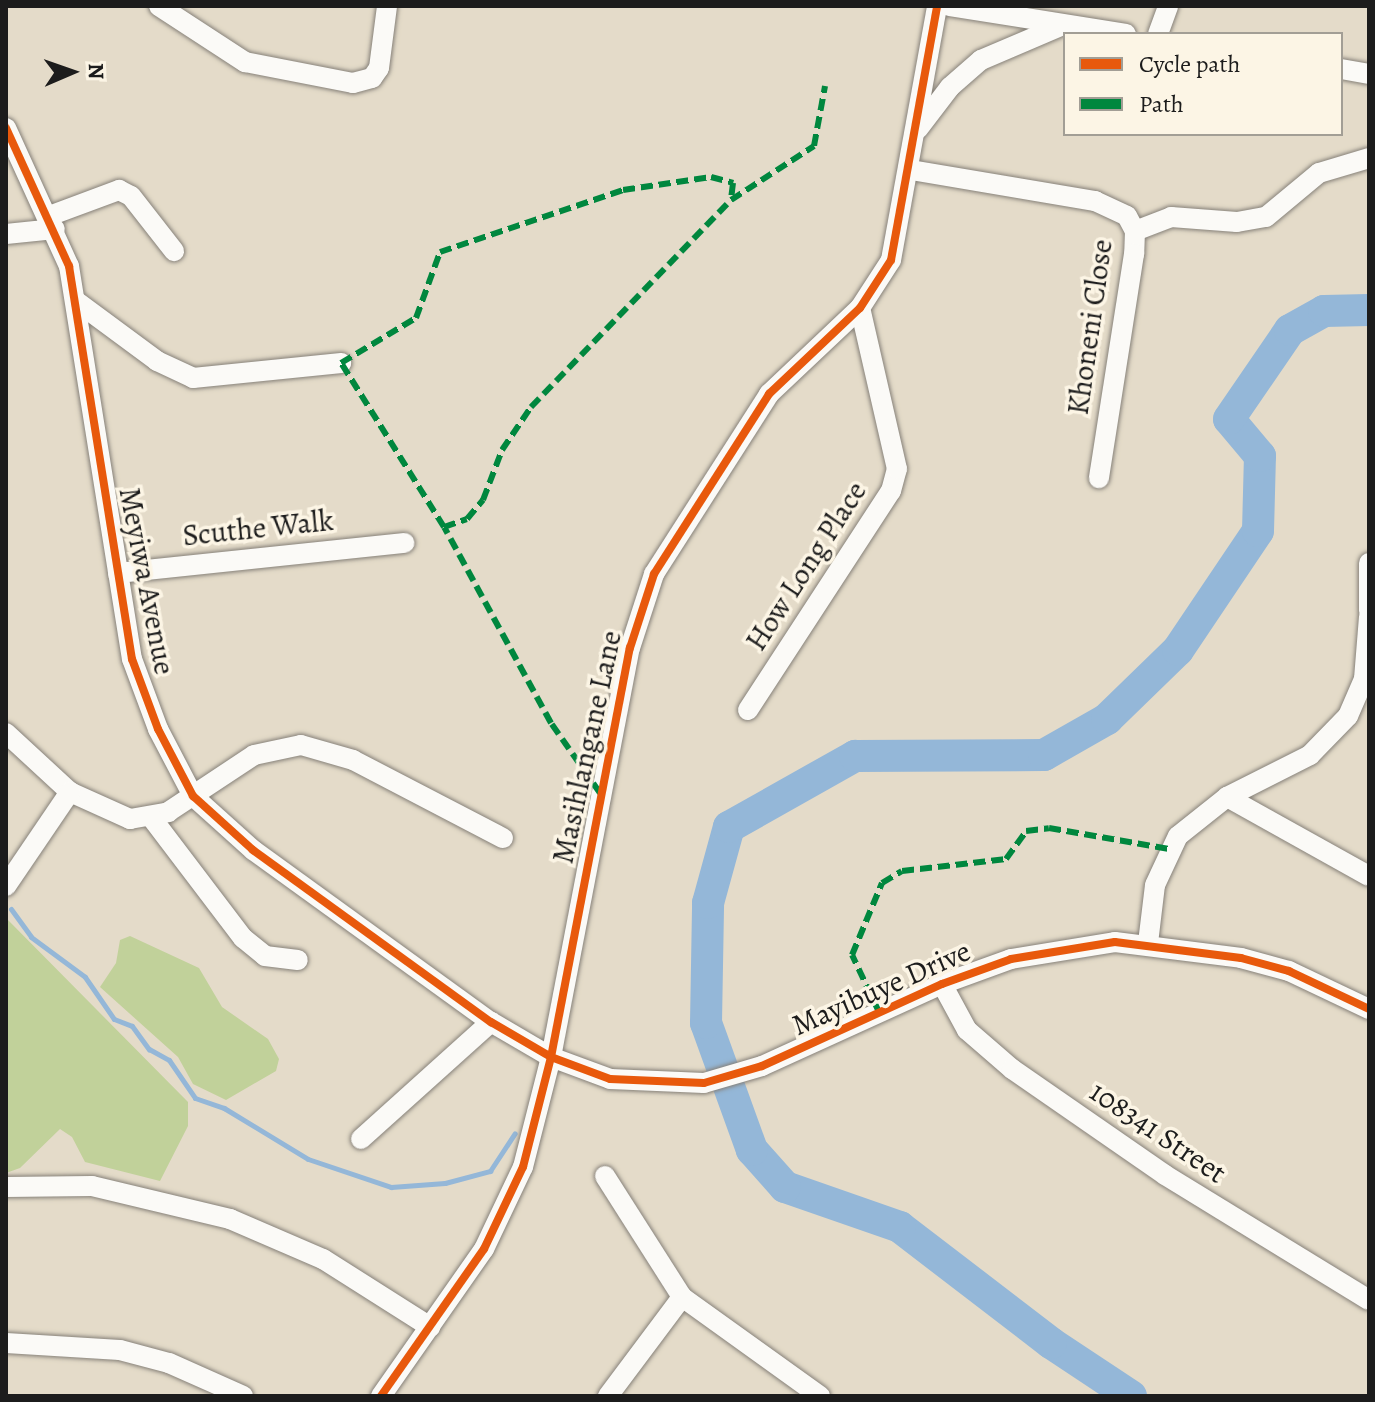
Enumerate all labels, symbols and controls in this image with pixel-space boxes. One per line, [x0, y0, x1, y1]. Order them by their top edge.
north arrow [32, 32, 112, 112]
legend [1063, 32, 1343, 136]
text: Cycle path [1139, 48, 1240, 80]
text: N [81, 63, 111, 80]
text: Path [1139, 88, 1184, 120]
street label: Khoneni Close [1060, 237, 1120, 417]
street label: How Long Place [738, 475, 874, 657]
street label: Meyiwa Avenue [111, 484, 183, 678]
street label: Scuthe Walk [181, 502, 335, 554]
street label: Masihlangane Lane [545, 627, 629, 867]
street label: Mayibuye Drive [786, 933, 976, 1043]
street label: 108341 Street [1083, 1073, 1233, 1191]

